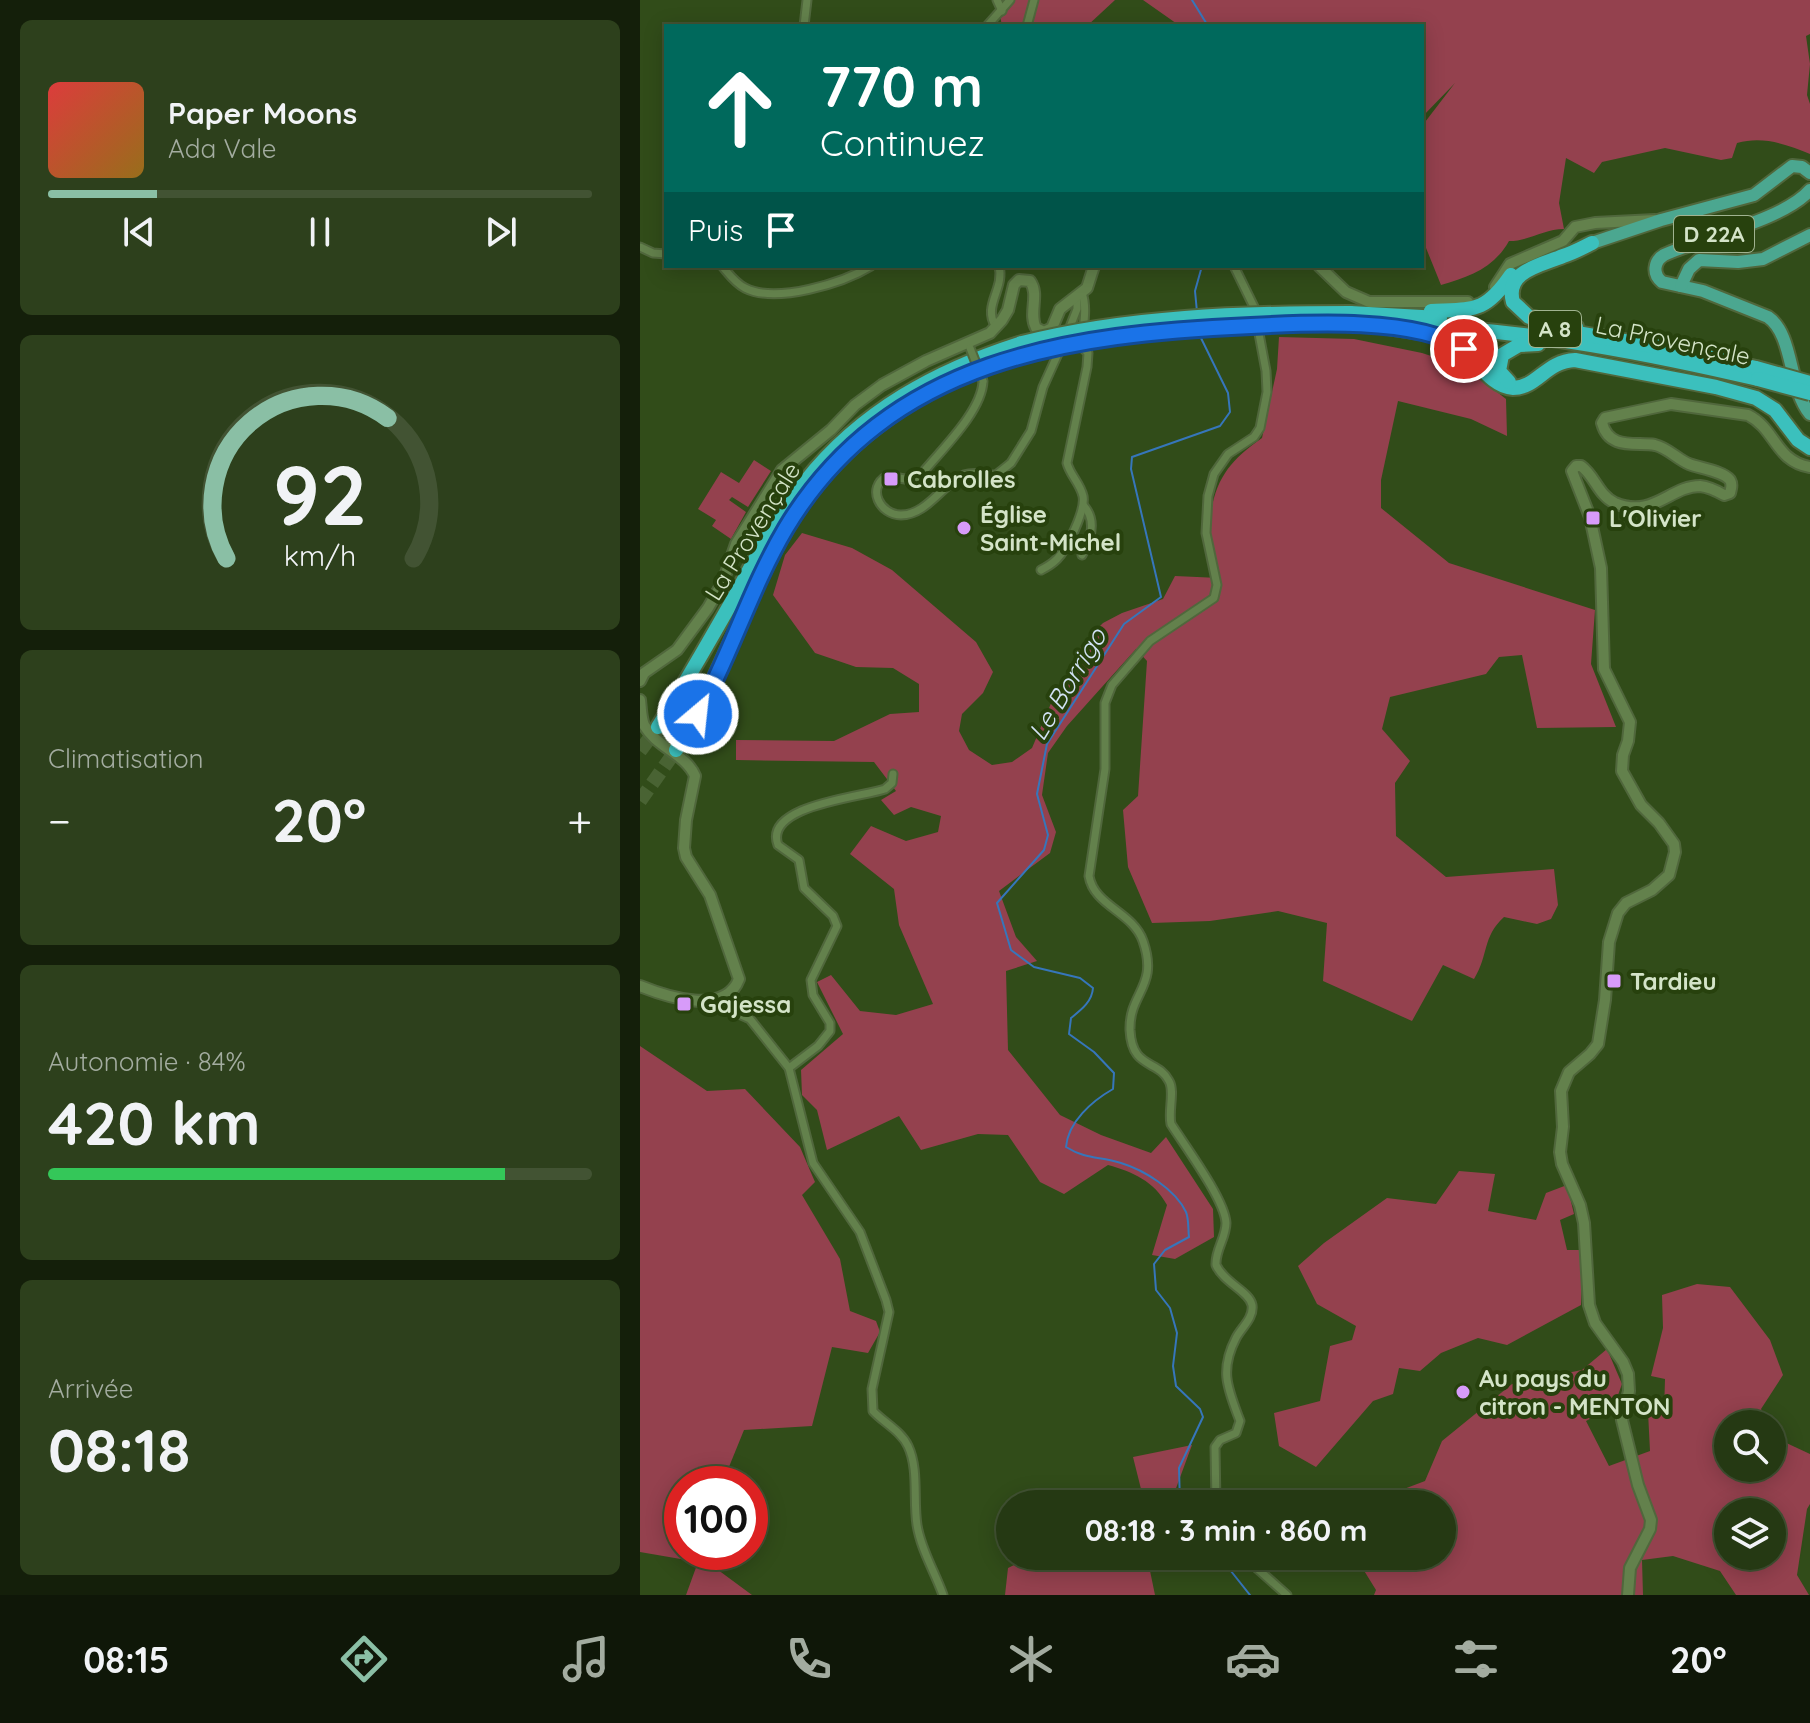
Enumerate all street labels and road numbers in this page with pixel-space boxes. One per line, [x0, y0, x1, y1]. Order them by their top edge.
road number: D 22A [1674, 216, 1754, 252]
street label: La Provençale [1593, 309, 1753, 371]
road number: A 8 [1529, 311, 1581, 347]
street label: La Provençale [698, 456, 806, 606]

